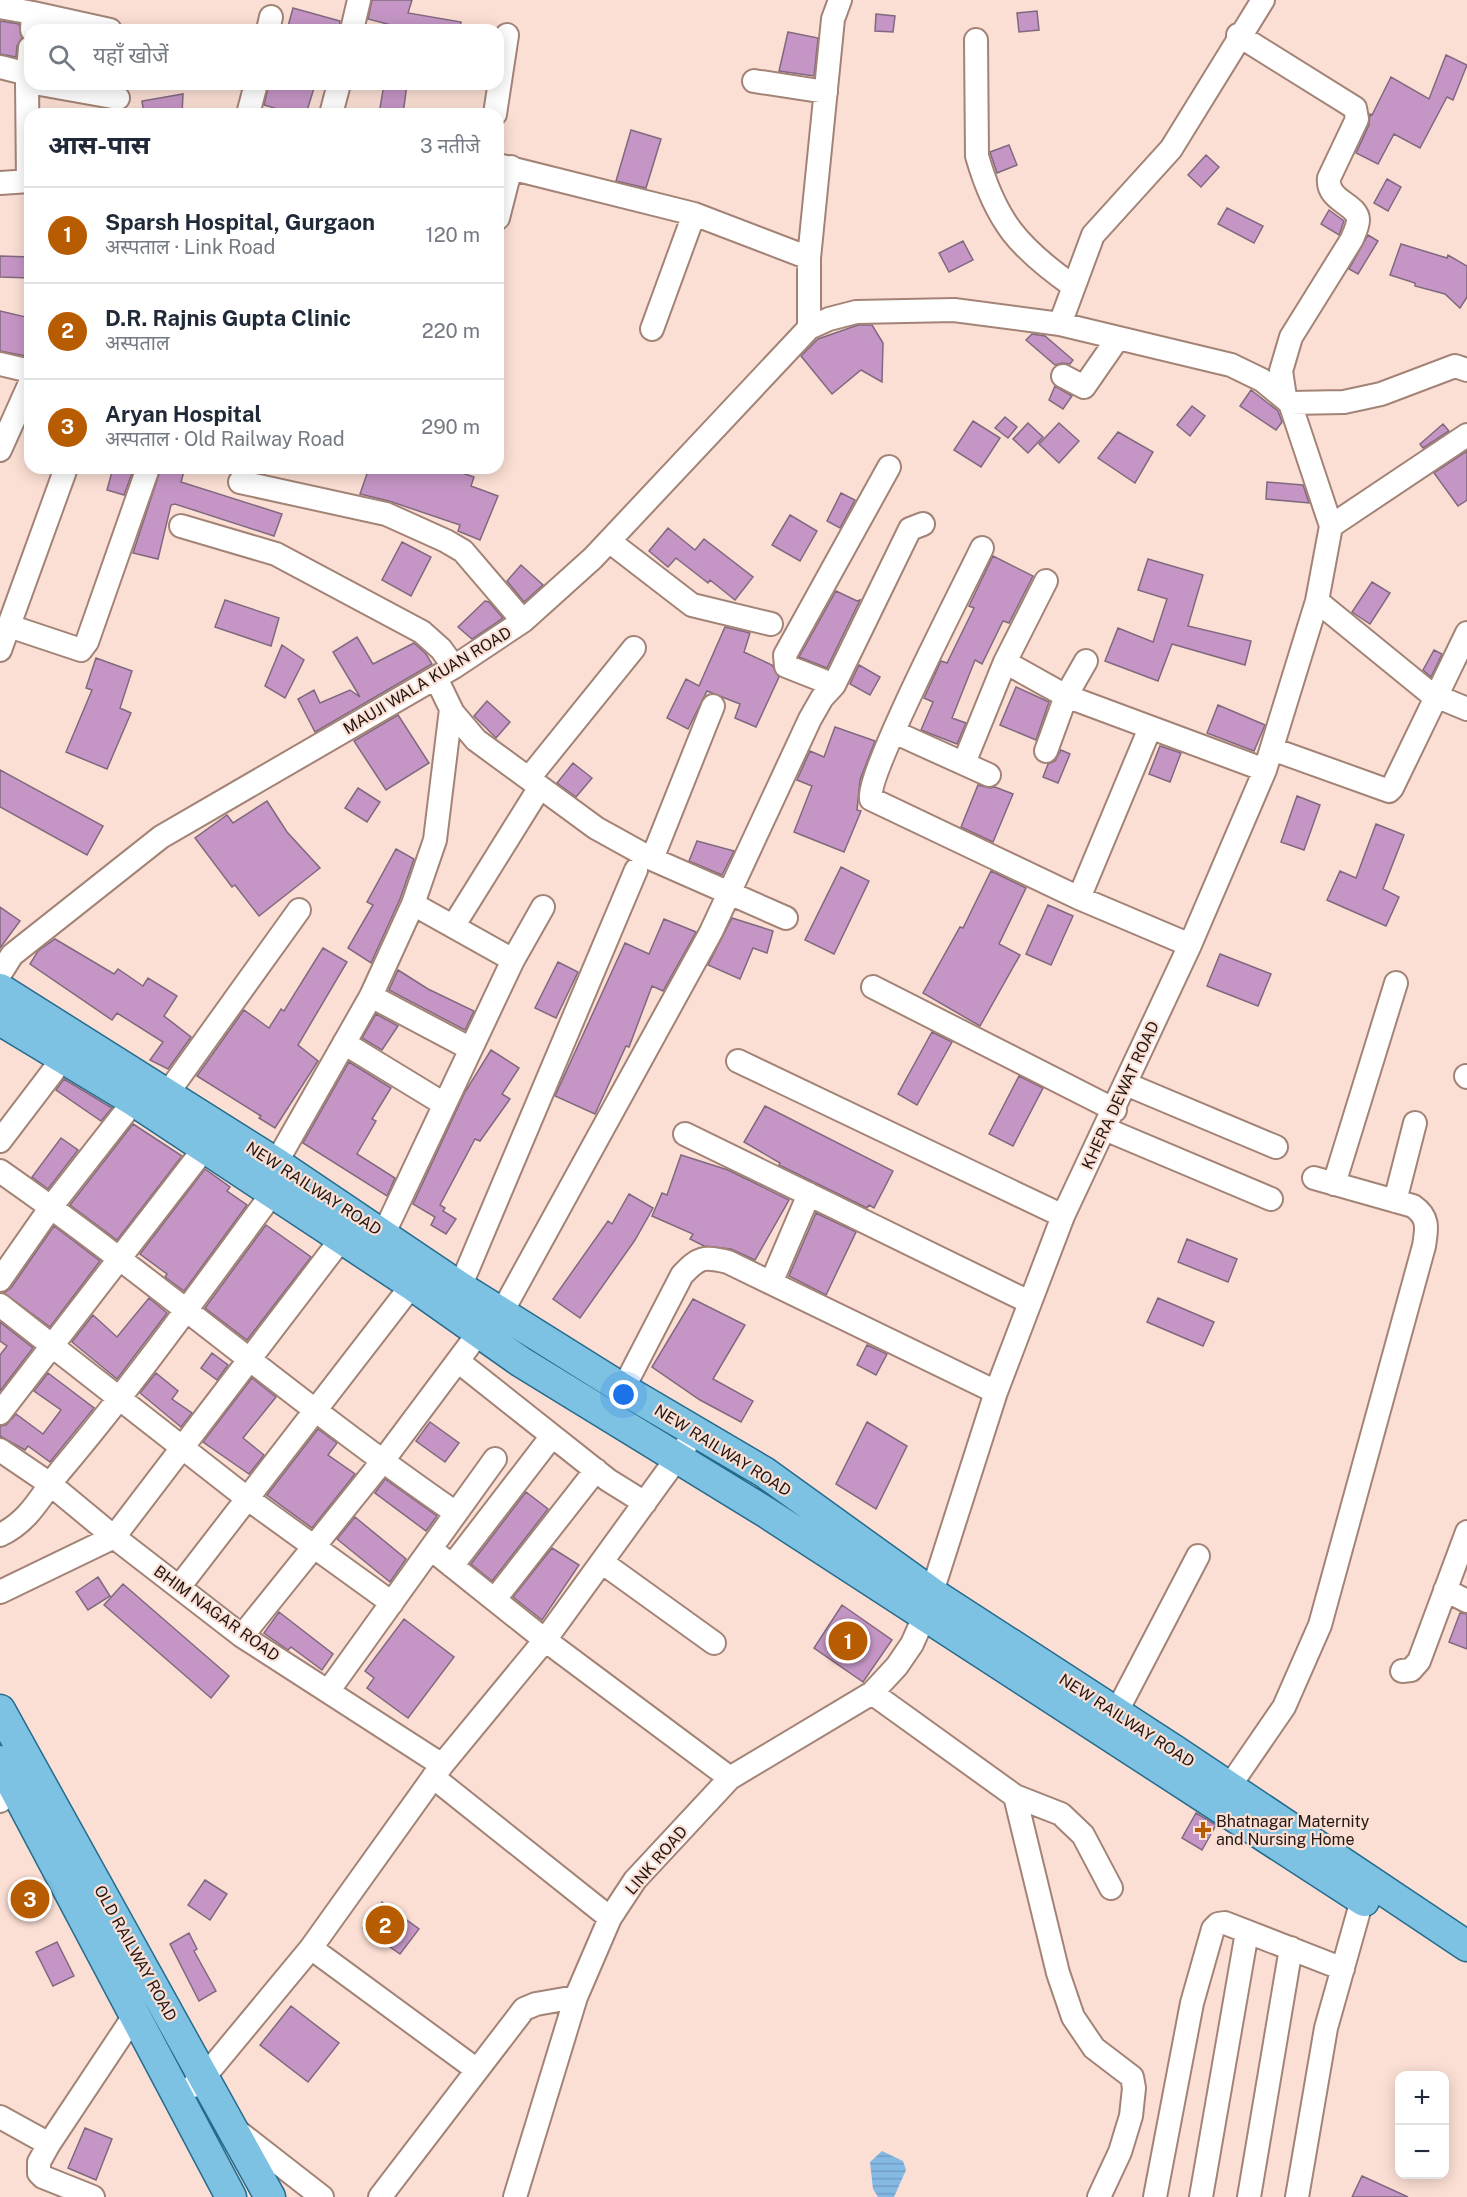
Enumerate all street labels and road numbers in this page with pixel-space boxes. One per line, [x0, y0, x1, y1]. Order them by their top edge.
street label: MAUJI WALA KUAN ROAD [340, 623, 515, 738]
street label: KHERA DEWAT ROAD [1078, 1018, 1163, 1172]
street label: NEW RAILWAY ROAD [243, 1138, 385, 1239]
street label: NEW RAILWAY ROAD [651, 1401, 795, 1500]
street label: BHIM NAGAR ROAD [150, 1561, 283, 1665]
street label: NEW RAILWAY ROAD [1056, 1670, 1198, 1771]
street label: LINK ROAD [621, 1822, 691, 1899]
street label: OLD RAILWAY ROAD [90, 1882, 181, 2024]

